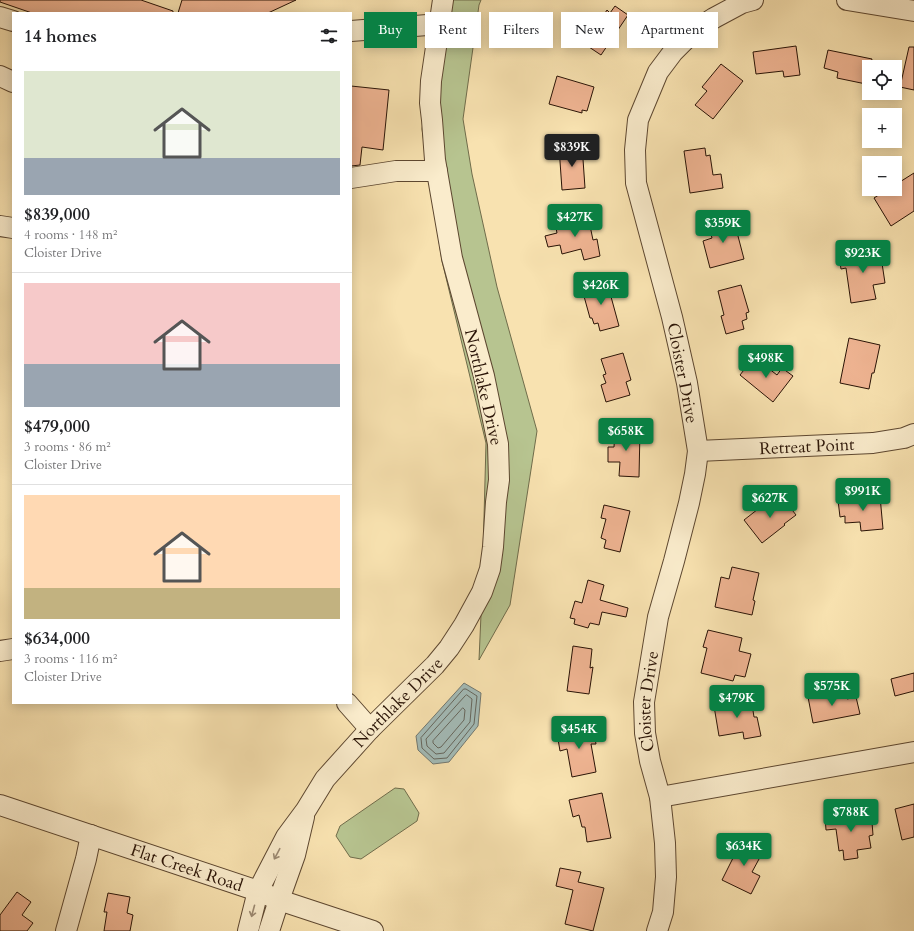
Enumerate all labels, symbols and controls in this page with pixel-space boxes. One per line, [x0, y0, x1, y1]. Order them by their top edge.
chip: Buy [364, 12, 417, 48]
chip: Rent [425, 12, 481, 48]
chip: Filters [489, 12, 553, 48]
chip: New [561, 12, 619, 48]
chip: Apartment [627, 12, 718, 48]
text: 14 homes [24, 25, 97, 48]
icon: filters [318, 25, 340, 47]
map controls [862, 60, 902, 196]
button: locate [862, 60, 902, 100]
icon: home [146, 97, 218, 169]
button: + [862, 108, 902, 148]
pin: $839K [544, 134, 600, 168]
text: $839K [553, 138, 591, 156]
button: − [862, 156, 902, 196]
text: $839,000 [24, 203, 90, 226]
pin: $427K [547, 204, 603, 238]
text: $427K [556, 208, 594, 226]
pin: $359K [695, 210, 751, 244]
text: $359K [704, 214, 742, 232]
text: 4 rooms · 148 m² [24, 226, 117, 244]
pin: $923K [835, 240, 891, 274]
text: Cloister Drive [24, 244, 102, 262]
text: $923K [844, 244, 882, 262]
pin: $426K [573, 272, 629, 306]
text: $426K [582, 276, 620, 294]
icon: home [146, 309, 218, 381]
street label: Cloister Drive [661, 321, 704, 425]
street label: Northlake Drive [459, 327, 508, 448]
pin: $498K [738, 345, 794, 379]
text: $498K [747, 349, 785, 367]
text: $479,000 [24, 415, 90, 438]
pin: $658K [598, 418, 654, 452]
text: $658K [607, 422, 645, 440]
street label: Retreat Point [759, 433, 856, 460]
text: 3 rooms · 86 m² [24, 438, 111, 456]
text: Cloister Drive [24, 456, 102, 474]
pin: $991K [835, 478, 891, 512]
text: $991K [844, 482, 882, 500]
pin: $627K [742, 485, 798, 519]
text: $627K [751, 489, 789, 507]
icon: home [146, 521, 218, 593]
text: $634,000 [24, 627, 90, 650]
street label: Cloister Drive [633, 649, 664, 754]
text: 3 rooms · 116 m² [24, 650, 117, 668]
street label: Northlake Drive [348, 653, 449, 752]
text: Cloister Drive [24, 668, 102, 686]
pin: $575K [804, 673, 860, 707]
text: $575K [813, 677, 851, 695]
pin: $479K [709, 685, 765, 719]
text: $479K [718, 689, 756, 707]
pin: $454K [551, 716, 607, 750]
text: $454K [560, 720, 598, 738]
pin: $788K [823, 799, 879, 833]
text: $788K [832, 803, 870, 821]
pin: $634K [716, 833, 772, 867]
text: $634K [725, 837, 763, 855]
street label: Flat Creek Road [128, 838, 246, 897]
one-way arrow [272, 847, 280, 859]
one-way arrow [248, 904, 256, 917]

